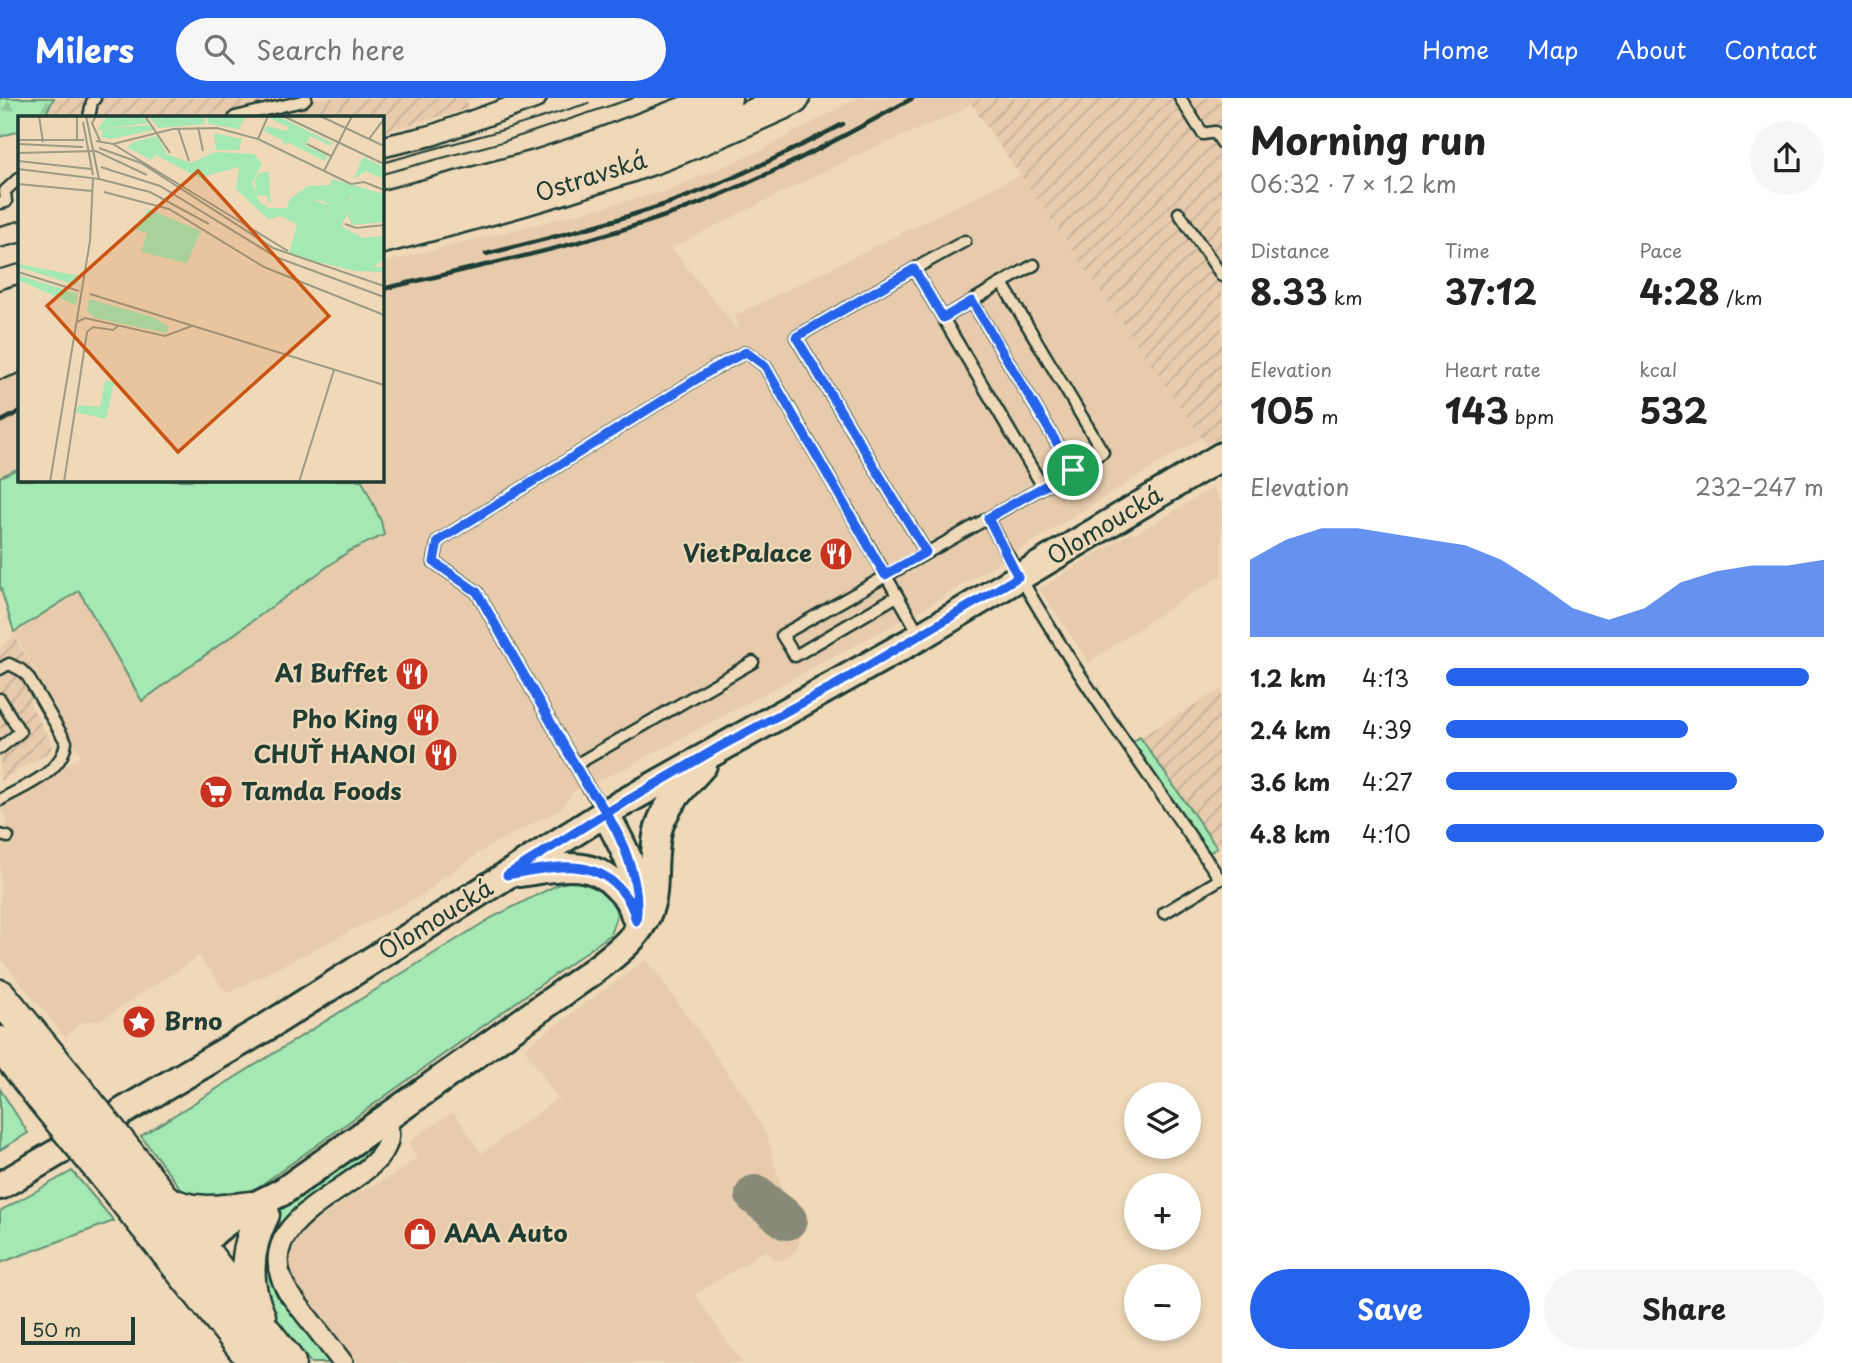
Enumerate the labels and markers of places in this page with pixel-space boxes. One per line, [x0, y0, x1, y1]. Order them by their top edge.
pin [1043, 440, 1103, 500]
place label: VietPalace [683, 534, 812, 570]
restaurant icon: VietPalace [817, 535, 855, 573]
place label: A1 Buffet [275, 654, 388, 690]
restaurant icon: A1 Buffet [393, 655, 431, 693]
place label: Pho King [292, 700, 398, 736]
restaurant icon: Pho King [404, 701, 442, 739]
place label: CHUŤ HANOI [253, 735, 416, 771]
restaurant icon: CHUŤ HANOI [422, 736, 460, 774]
place label: Tamda Foods [241, 772, 402, 808]
supermarket icon: Tamda Foods [197, 773, 235, 811]
place label: Brno [164, 1002, 222, 1038]
place icon: Brno [120, 1003, 158, 1041]
place label: AAA Auto [443, 1214, 568, 1250]
shop icon: AAA Auto [401, 1215, 439, 1253]

